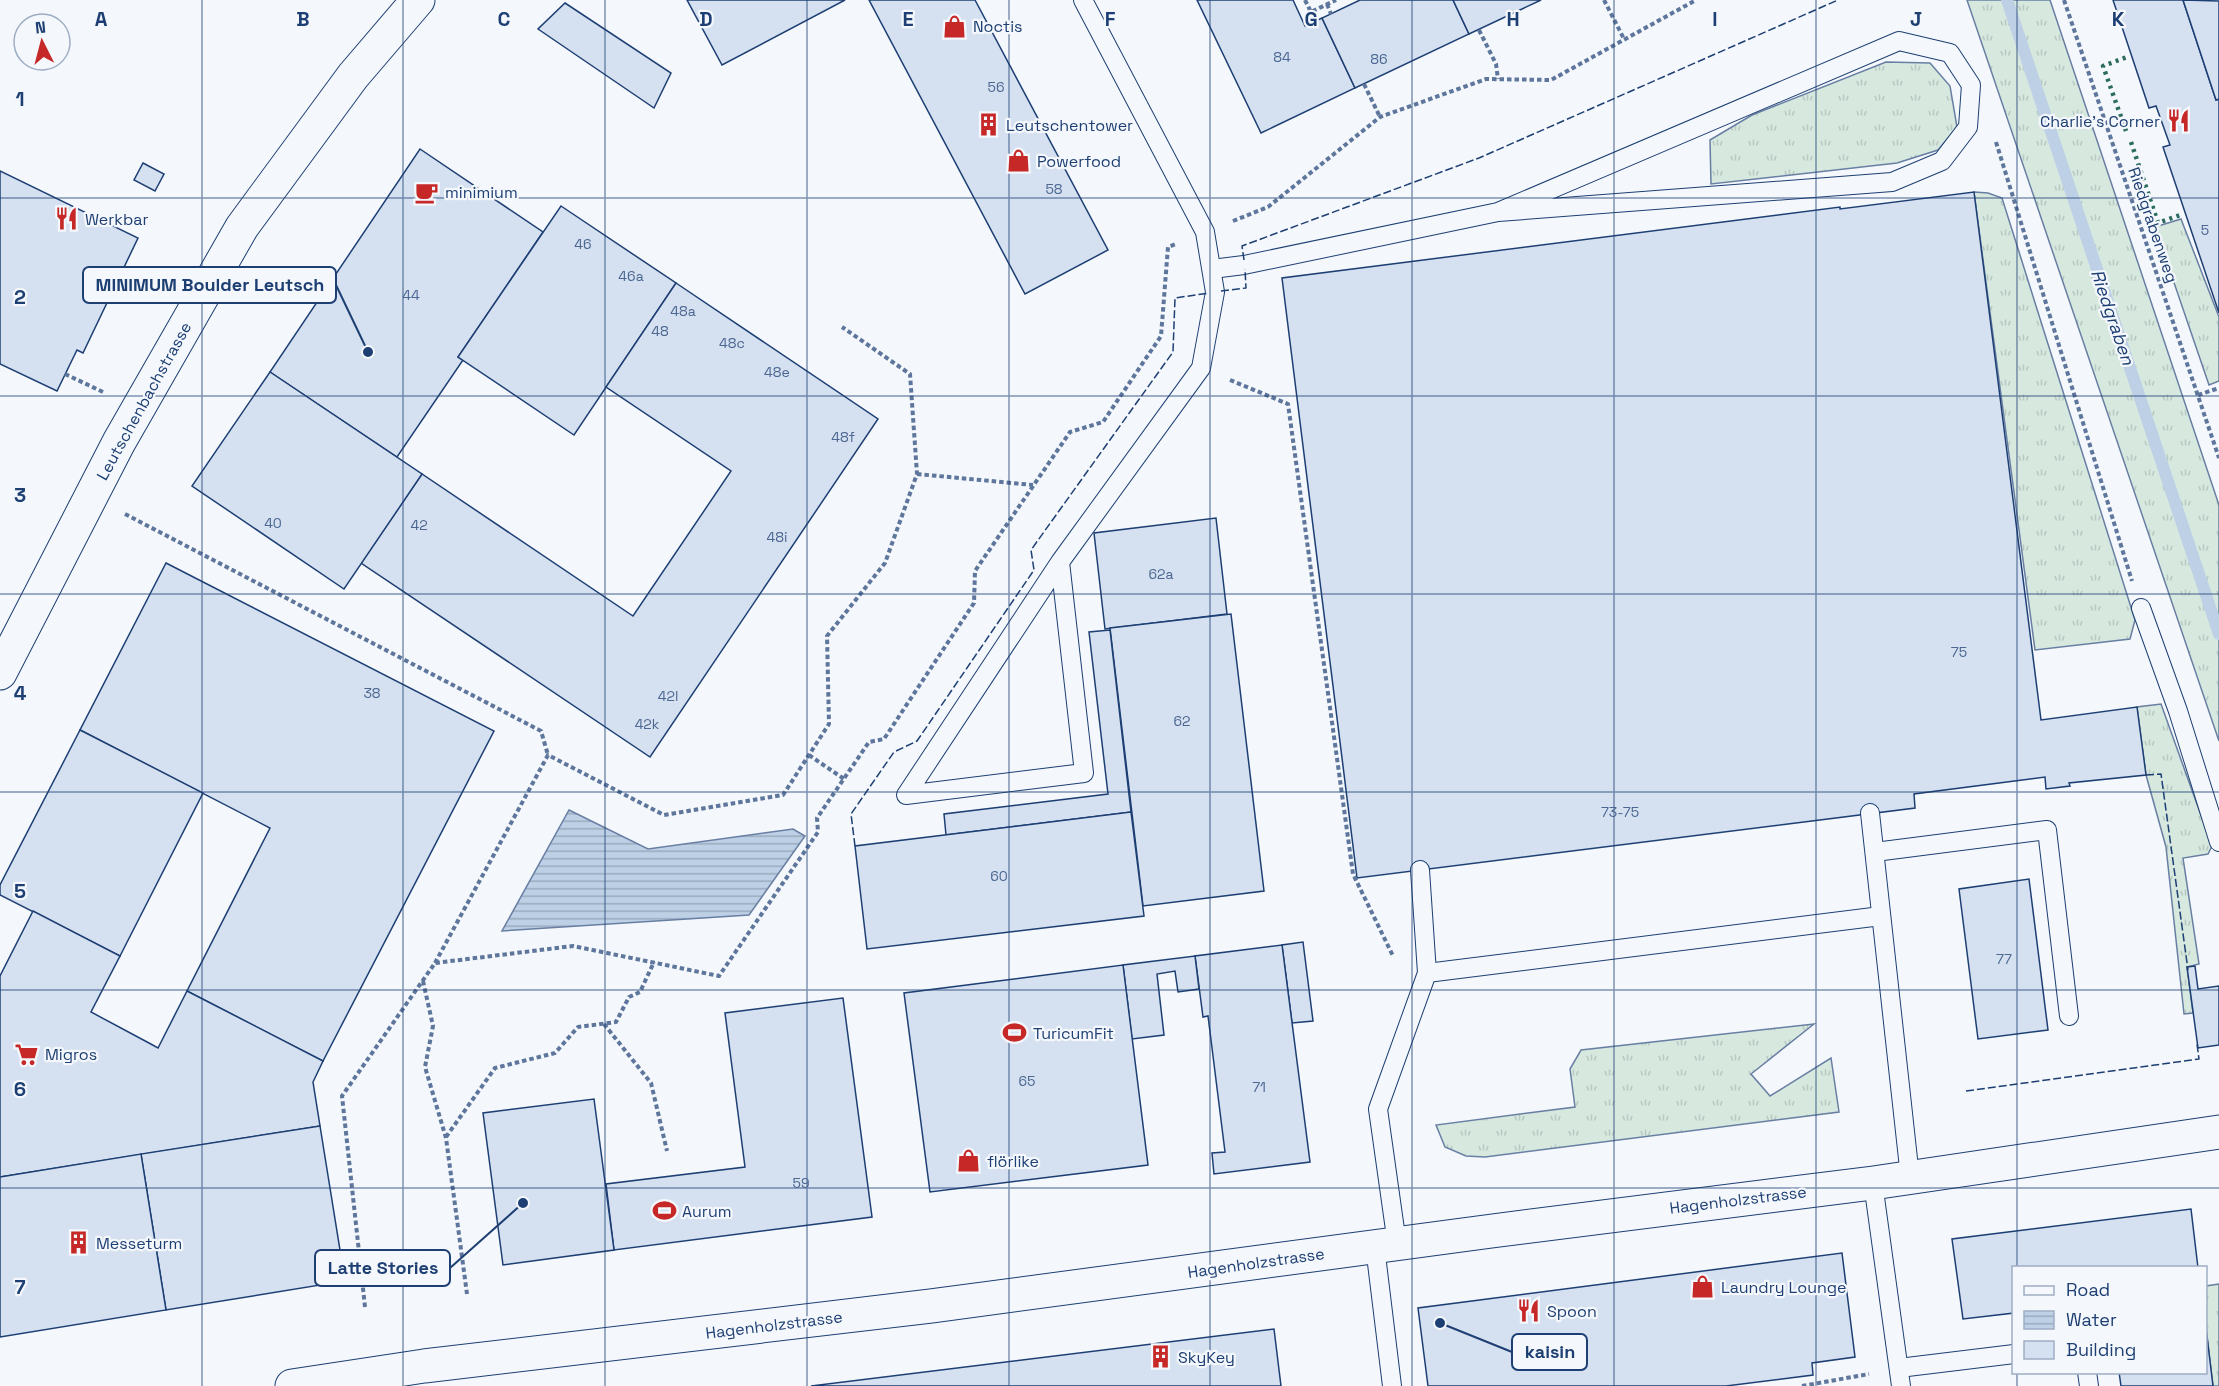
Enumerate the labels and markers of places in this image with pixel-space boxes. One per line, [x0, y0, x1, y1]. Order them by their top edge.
shop icon: Noctis [942, 13, 968, 39]
place label: Noctis [973, 16, 1022, 37]
restaurant icon: Charlie's Corner [2165, 108, 2191, 134]
place label: Charlie's Corner [2040, 111, 2160, 132]
building icon: Leutschentower [975, 112, 1001, 138]
place label: Leutschentower [1006, 115, 1133, 136]
shop icon: Powerfood [1006, 148, 1032, 174]
place label: Powerfood [1037, 151, 1121, 172]
cafe icon: minimium [414, 179, 440, 205]
place label: minimium [445, 182, 518, 203]
restaurant icon: Werkbar [54, 206, 80, 232]
place label: Werkbar [85, 209, 148, 230]
callout: MINIMUM Boulder Leutsch [83, 267, 336, 303]
sports icon: TuricumFit [1002, 1020, 1028, 1046]
place label: TuricumFit [1033, 1023, 1114, 1044]
supermarket icon: Migros [14, 1041, 40, 1067]
place label: Migros [45, 1044, 97, 1065]
shop icon: flörlike [956, 1148, 982, 1174]
place label: flörlike [987, 1151, 1039, 1172]
sports icon: Aurum [651, 1198, 677, 1224]
place label: Aurum [682, 1201, 731, 1222]
building icon: Messeturm [65, 1230, 91, 1256]
place label: Messeturm [96, 1233, 182, 1254]
callout: Latte Stories [315, 1250, 450, 1286]
shop icon: Laundry Lounge [1690, 1274, 1716, 1300]
place label: Laundry Lounge [1721, 1277, 1847, 1298]
restaurant icon: Spoon [1516, 1298, 1542, 1324]
place label: Spoon [1547, 1301, 1597, 1322]
callout: kaisin [1512, 1334, 1587, 1370]
building icon: SkyKey [1147, 1344, 1173, 1370]
place label: SkyKey [1178, 1347, 1235, 1368]

